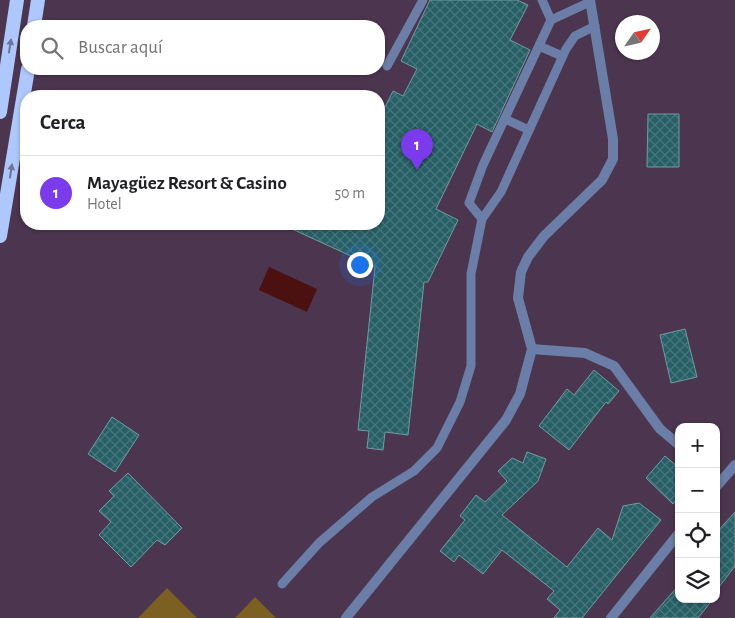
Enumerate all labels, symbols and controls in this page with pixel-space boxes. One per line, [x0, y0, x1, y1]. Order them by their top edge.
north arrow [615, 15, 660, 60]
search box [20, 20, 385, 75]
icon: search [38, 34, 66, 62]
one-way arrow [6, 38, 14, 54]
text: Buscar aquí [78, 38, 163, 57]
text: Cerca [40, 112, 86, 133]
pin: 1 [401, 129, 433, 170]
one-way arrow [8, 163, 16, 179]
text: Mayagüez Resort & Casino [87, 174, 287, 193]
text: 1 [53, 185, 59, 201]
text: 50 m [334, 185, 365, 201]
text: Hotel [87, 196, 122, 212]
your location [347, 252, 373, 278]
map controls [675, 423, 720, 603]
button: + [675, 423, 720, 468]
button: − [675, 468, 720, 513]
button: locate [675, 513, 720, 558]
button: layers [675, 558, 720, 603]

